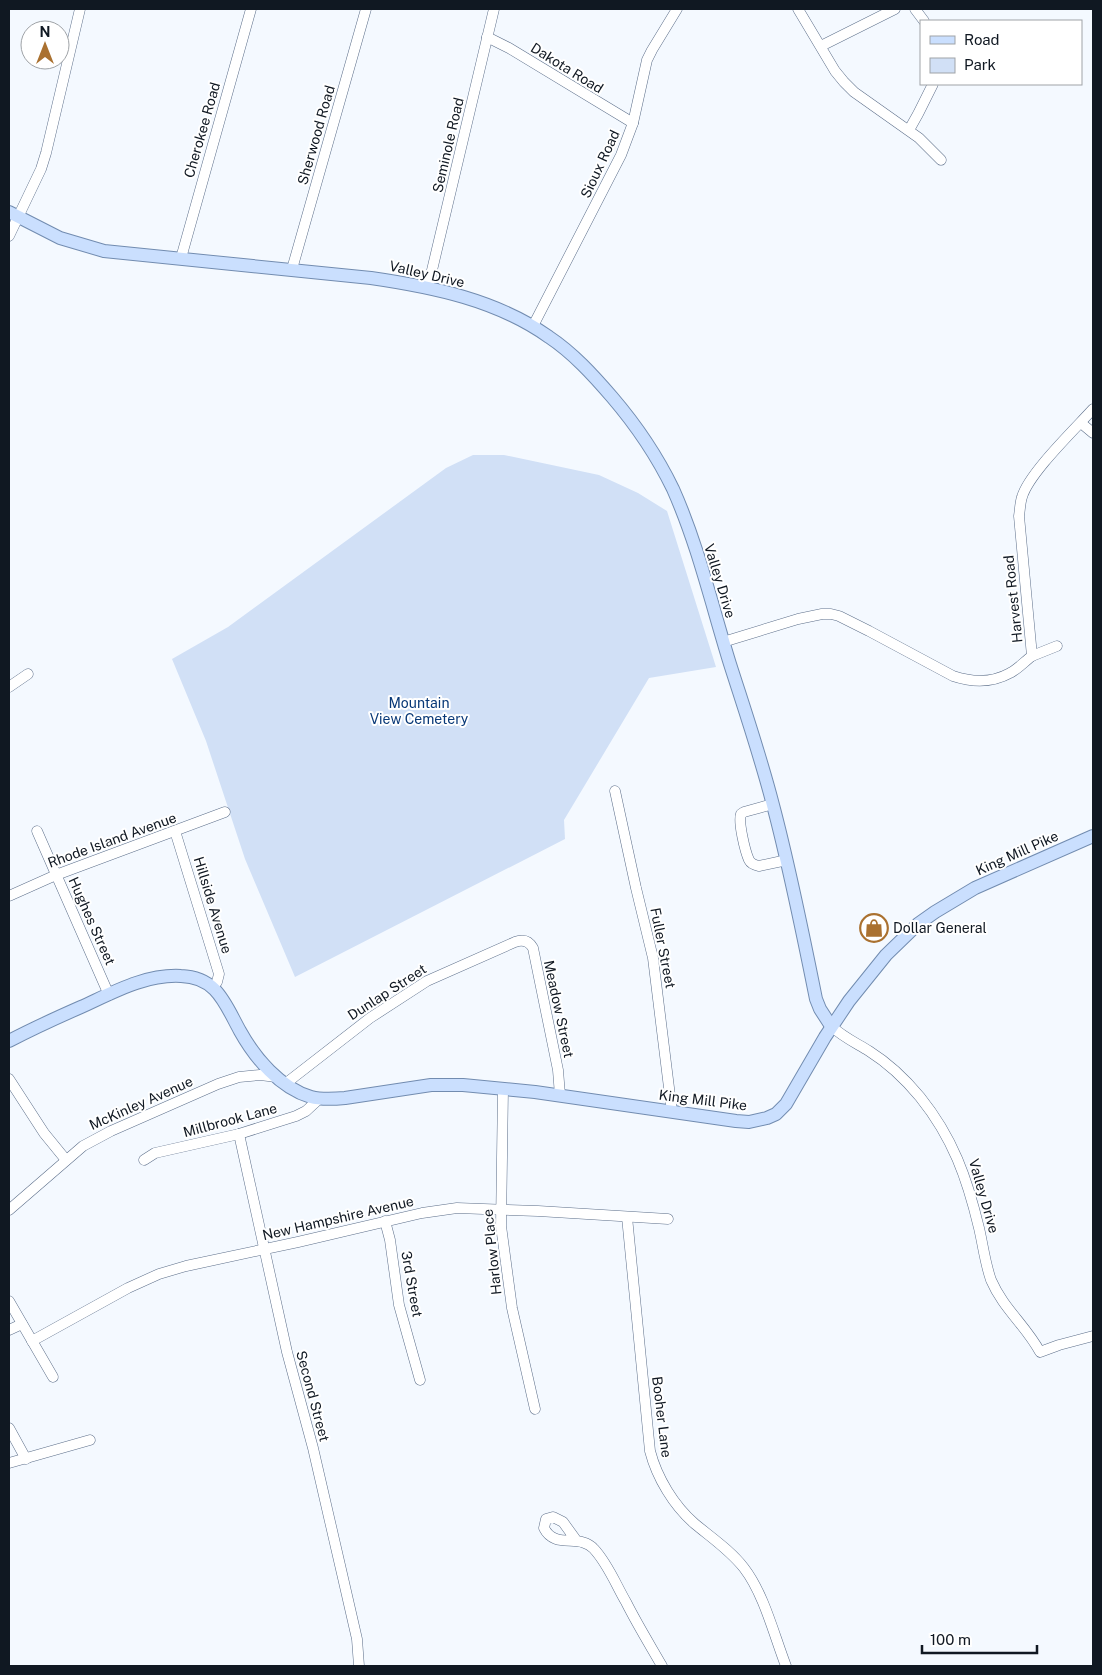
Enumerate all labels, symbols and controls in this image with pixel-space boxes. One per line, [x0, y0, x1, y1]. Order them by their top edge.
north arrow [20, 20, 70, 70]
legend [920, 20, 1082, 85]
text: N [40, 24, 50, 40]
text: Road [964, 31, 1000, 48]
street label: Dakota Road [528, 39, 606, 97]
text: Park [964, 56, 996, 73]
street label: Cherokee Road [181, 80, 223, 180]
street label: Sherwood Road [294, 84, 338, 186]
street label: Seminole Road [429, 96, 467, 194]
street label: Sioux Road [577, 127, 623, 201]
street label: Valley Drive [388, 258, 466, 290]
street label: Valley Drive [701, 542, 739, 620]
street label: Harvest Road [1000, 554, 1026, 644]
park label: Mountain View Cemetery [370, 695, 469, 727]
street label: Rhode Island Avenue [45, 809, 179, 871]
street label: King Mill Pike [973, 828, 1061, 878]
street label: Hillside Avenue [191, 855, 235, 955]
street label: Hughes Street [65, 874, 119, 968]
street label: Fuller Street [647, 906, 679, 990]
shop icon: Dollar General [859, 913, 889, 943]
place label: Dollar General [893, 920, 987, 936]
street label: Meadow Street [541, 959, 577, 1059]
street label: Dunlap Street [345, 961, 429, 1023]
street label: McKinley Avenue [87, 1073, 195, 1133]
street label: King Mill Pike [658, 1087, 748, 1113]
street label: Millbrook Lane [181, 1100, 279, 1140]
street label: Valley Drive [966, 1157, 1002, 1235]
street label: New Hampshire Avenue [261, 1193, 415, 1243]
street label: Harlow Place [480, 1208, 504, 1296]
street label: 3rd Street [398, 1250, 426, 1318]
street label: Second Street [293, 1349, 333, 1443]
street label: Booher Lane [649, 1375, 675, 1459]
scale bar [922, 1622, 1037, 1654]
text: 100 m [930, 1631, 971, 1648]

